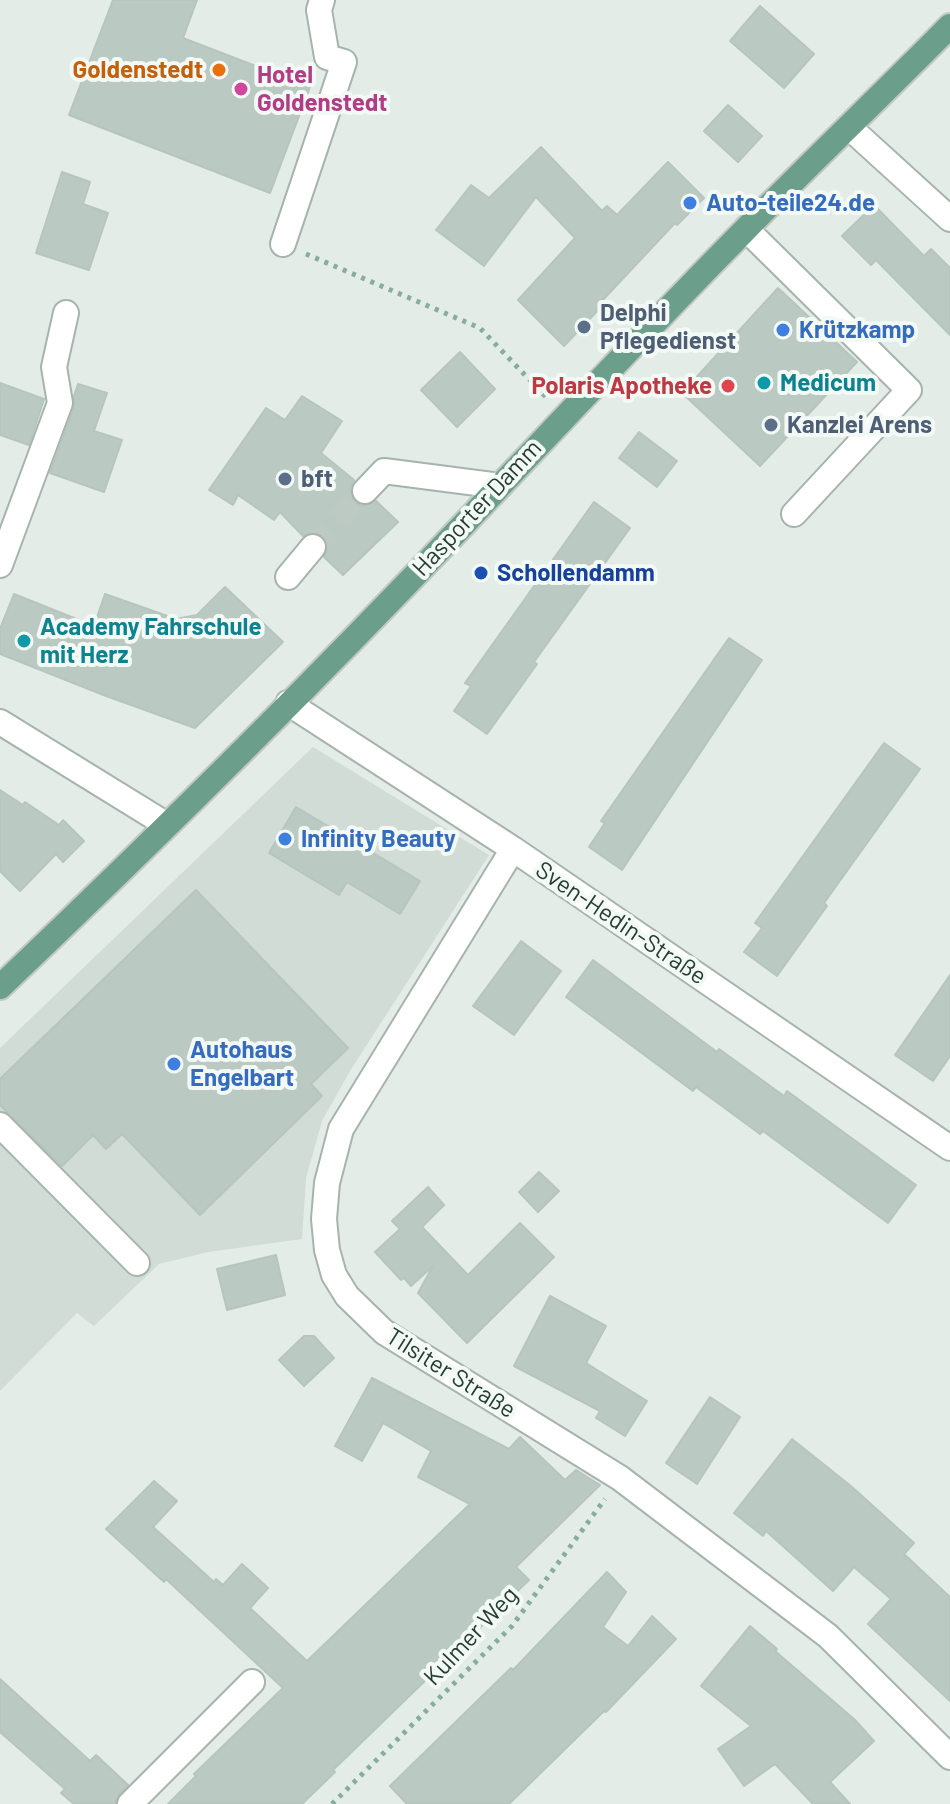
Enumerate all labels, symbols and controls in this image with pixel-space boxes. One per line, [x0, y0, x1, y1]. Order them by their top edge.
place label: Goldenstedt [73, 56, 203, 84]
marker: Goldenstedt [210, 61, 228, 79]
place label: Hotel Goldenstedt [257, 61, 387, 117]
marker: Hotel Goldenstedt [232, 80, 250, 98]
place label: Auto-teile24.de [706, 189, 875, 217]
marker: Auto-teile24.de [681, 194, 699, 212]
place label: Delphi Pflegedienst [600, 299, 736, 355]
place label: Krützkamp [799, 316, 915, 344]
marker: Delphi Pflegedienst [575, 318, 593, 336]
marker: Krützkamp [774, 321, 792, 339]
place label: Medicum [780, 369, 876, 397]
place label: Polaris Apotheke [532, 372, 712, 400]
marker: Medicum [755, 374, 773, 392]
marker: Polaris Apotheke [719, 377, 737, 395]
place label: Kanzlei Arens [787, 411, 932, 439]
marker: Kanzlei Arens [762, 416, 780, 434]
street label: Hasporter Damm [406, 434, 548, 582]
place label: bft [301, 465, 333, 493]
marker: bft [276, 470, 294, 488]
place label: Schollendamm [497, 559, 655, 587]
marker: Schollendamm [472, 564, 490, 582]
place label: Academy Fahrschule mit Herz [40, 613, 262, 669]
marker: Academy Fahrschule mit Herz [15, 632, 33, 650]
place label: Infinity Beauty [301, 825, 456, 853]
marker: Infinity Beauty [276, 830, 294, 848]
street label: Sven-Hedin-Straße [530, 855, 712, 991]
place label: Autohaus Engelbart [190, 1036, 294, 1092]
marker: Autohaus Engelbart [165, 1055, 183, 1073]
street label: Tilsiter Straße [381, 1322, 521, 1424]
street label: Kulmer Weg [418, 1581, 524, 1691]

